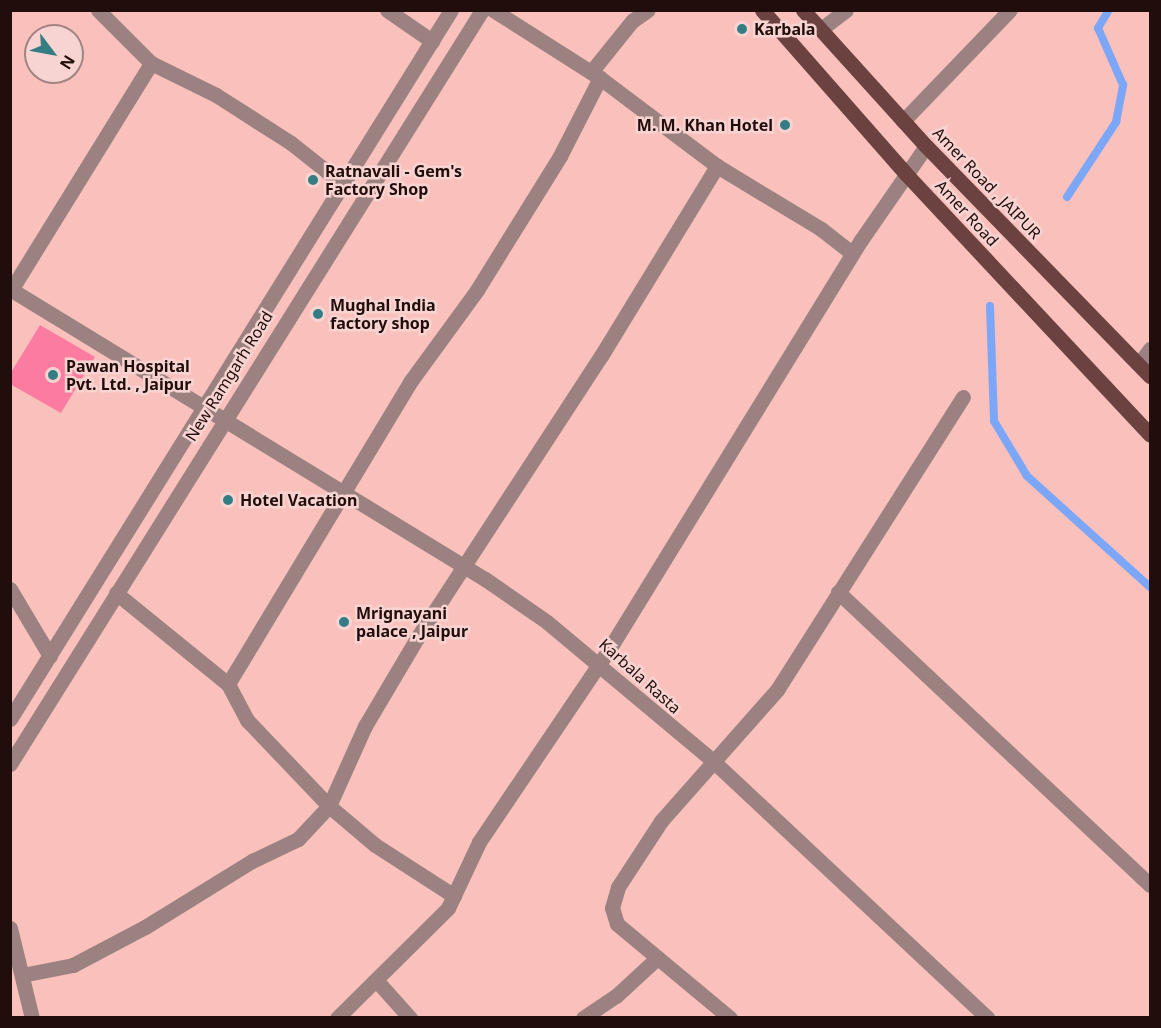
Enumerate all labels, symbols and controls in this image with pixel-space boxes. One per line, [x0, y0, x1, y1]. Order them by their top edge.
place label: Karbala [754, 19, 815, 39]
marker: Karbala [735, 22, 749, 36]
north arrow [24, 24, 84, 84]
text: N [55, 51, 80, 74]
place label: M. M. Khan Hotel [637, 115, 773, 135]
marker: M. M. Khan Hotel [778, 118, 792, 132]
street label: Amer Road , JAIPUR [929, 123, 1045, 243]
place label: Ratnavali - Gem's Factory Shop [325, 161, 462, 199]
marker: Ratnavali - Gem's Factory Shop [306, 173, 320, 187]
street label: Amer Road [932, 176, 1002, 250]
place label: Mughal India factory shop [330, 295, 436, 333]
marker: Mughal India factory shop [311, 307, 325, 321]
street label: New Ramgarh Road [181, 308, 277, 444]
place label: Pawan Hospital Pvt. Ltd. , Jaipur [66, 356, 191, 394]
marker: Pawan Hospital Pvt. Ltd. , Jaipur [44, 366, 62, 384]
place label: Hotel Vacation [240, 490, 357, 510]
marker: Hotel Vacation [221, 493, 235, 507]
place label: Mrignayani palace , Jaipur [356, 603, 468, 641]
marker: Mrignayani palace , Jaipur [337, 615, 351, 629]
street label: Karbala Rasta [595, 634, 685, 718]

